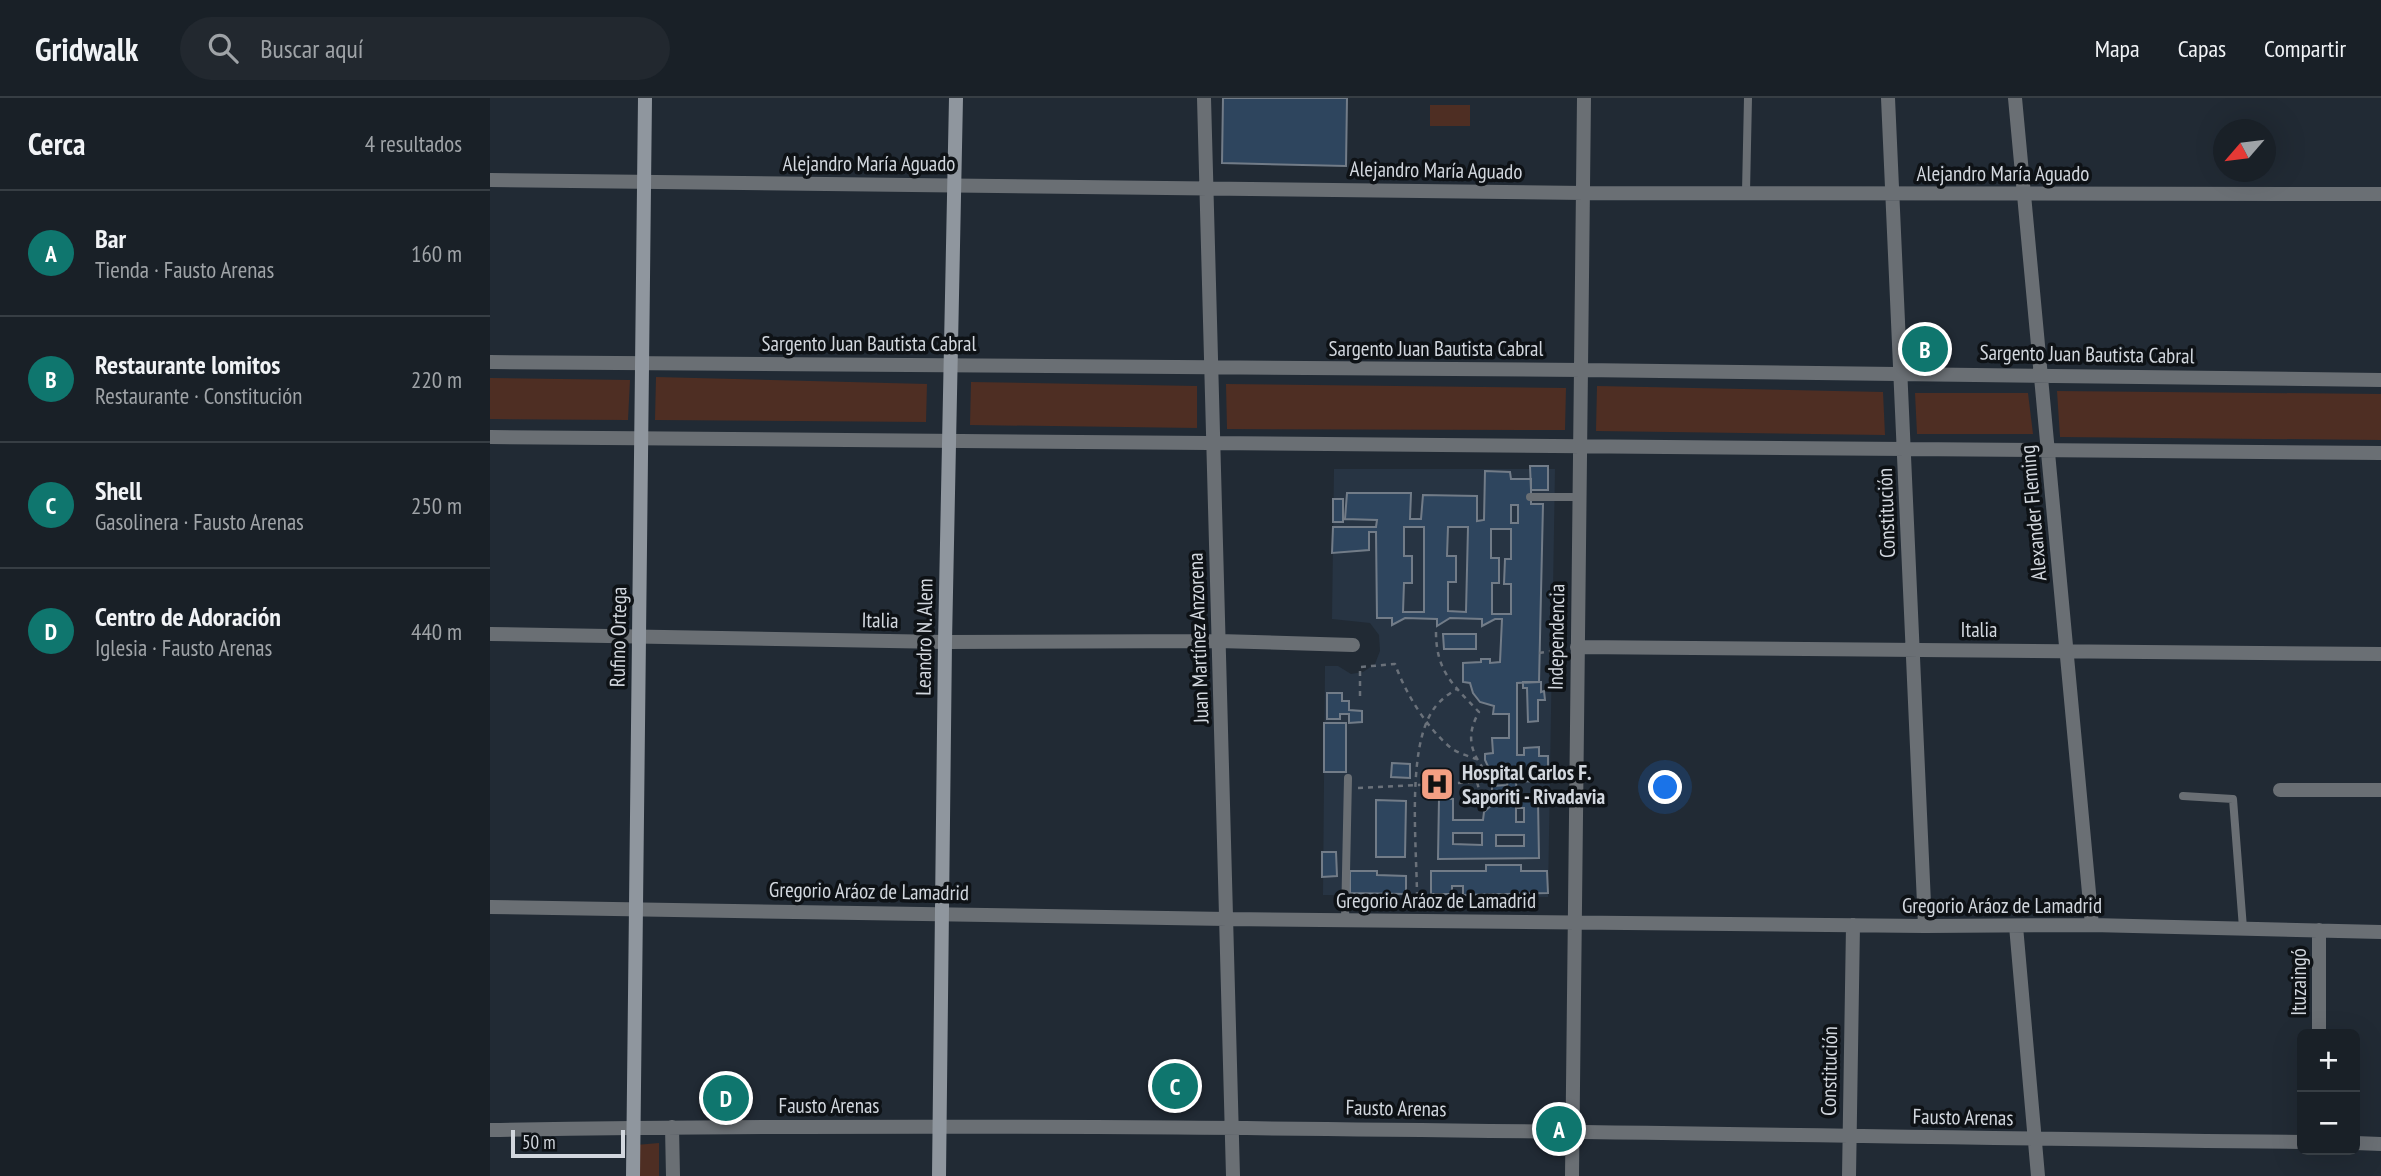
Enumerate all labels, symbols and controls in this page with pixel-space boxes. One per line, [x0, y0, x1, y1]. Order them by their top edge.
search box [180, 17, 670, 80]
text: Gridwalk [35, 27, 138, 70]
icon: search [204, 29, 242, 67]
text: Buscar aquí [260, 32, 363, 65]
text: Mapa [2095, 33, 2140, 64]
text: Capas [2178, 33, 2226, 64]
text: Compartir [2264, 33, 2346, 64]
north arrow [2213, 119, 2276, 182]
text: Cerca [28, 124, 85, 163]
text: 4 resultados [365, 129, 462, 158]
street label: Alejandro María Aguado [783, 150, 955, 177]
street label: Alejandro María Aguado [1349, 155, 1523, 185]
street label: Alejandro María Aguado [1917, 160, 2089, 187]
text: Bar [95, 222, 126, 255]
text: A [45, 239, 57, 268]
text: 160 m [411, 239, 462, 268]
text: Tienda · Fausto Arenas [95, 255, 274, 284]
pin: B [1902, 323, 1948, 375]
street label: Sargento Juan Bautista Cabral [762, 330, 977, 357]
street label: Sargento Juan Bautista Cabral [1329, 335, 1544, 362]
street label: Sargento Juan Bautista Cabral [1979, 339, 2195, 369]
text: Restaurante lomitos [95, 348, 280, 381]
text: B [45, 365, 57, 394]
text: 220 m [411, 365, 462, 394]
text: Restaurante · Constitución [95, 381, 302, 410]
street label: Alexander Fleming [2014, 444, 2052, 582]
street label: Constitución [1871, 468, 1901, 558]
text: Shell [95, 474, 142, 507]
text: C [46, 491, 56, 520]
text: 250 m [411, 491, 462, 520]
text: Gasolinera · Fausto Arenas [95, 507, 304, 536]
street label: Juan Martínez Anzorena [1182, 552, 1215, 725]
street label: Leandro N. Alem [909, 578, 939, 696]
street label: Independencia [1542, 584, 1570, 690]
street label: Rufino Ortega [604, 587, 632, 687]
text: Centro de Adoración [95, 600, 281, 633]
street label: Italia [861, 606, 899, 634]
street label: Italia [1961, 616, 1997, 643]
text: D [45, 617, 57, 646]
text: 440 m [411, 617, 462, 646]
text: Iglesia · Fausto Arenas [95, 633, 272, 662]
place label: Hospital Carlos F. Saporiti - Rivadavia [1462, 759, 1605, 810]
hospital icon: Hospital Carlos F. Saporiti - Rivadavia [1418, 765, 1456, 803]
your location [1648, 770, 1682, 804]
street label: Gregorio Aráoz de Lamadrid [769, 876, 969, 906]
street label: Gregorio Aráoz de Lamadrid [1336, 887, 1536, 914]
street label: Gregorio Aráoz de Lamadrid [1902, 892, 2102, 919]
street label: Ituzaingó [2285, 948, 2312, 1016]
street label: Constitución [1815, 1026, 1843, 1116]
map controls [2297, 1029, 2360, 1155]
button: + [2297, 1029, 2360, 1092]
pin: C [1152, 1060, 1198, 1112]
pin: D [703, 1072, 749, 1124]
street label: Fausto Arenas [779, 1092, 879, 1119]
button: − [2297, 1092, 2360, 1155]
street label: Fausto Arenas [1345, 1094, 1447, 1122]
pin: A [1536, 1103, 1582, 1155]
street label: Fausto Arenas [1912, 1103, 2014, 1131]
scale bar [511, 1127, 625, 1159]
text: 50 m [522, 1130, 556, 1154]

